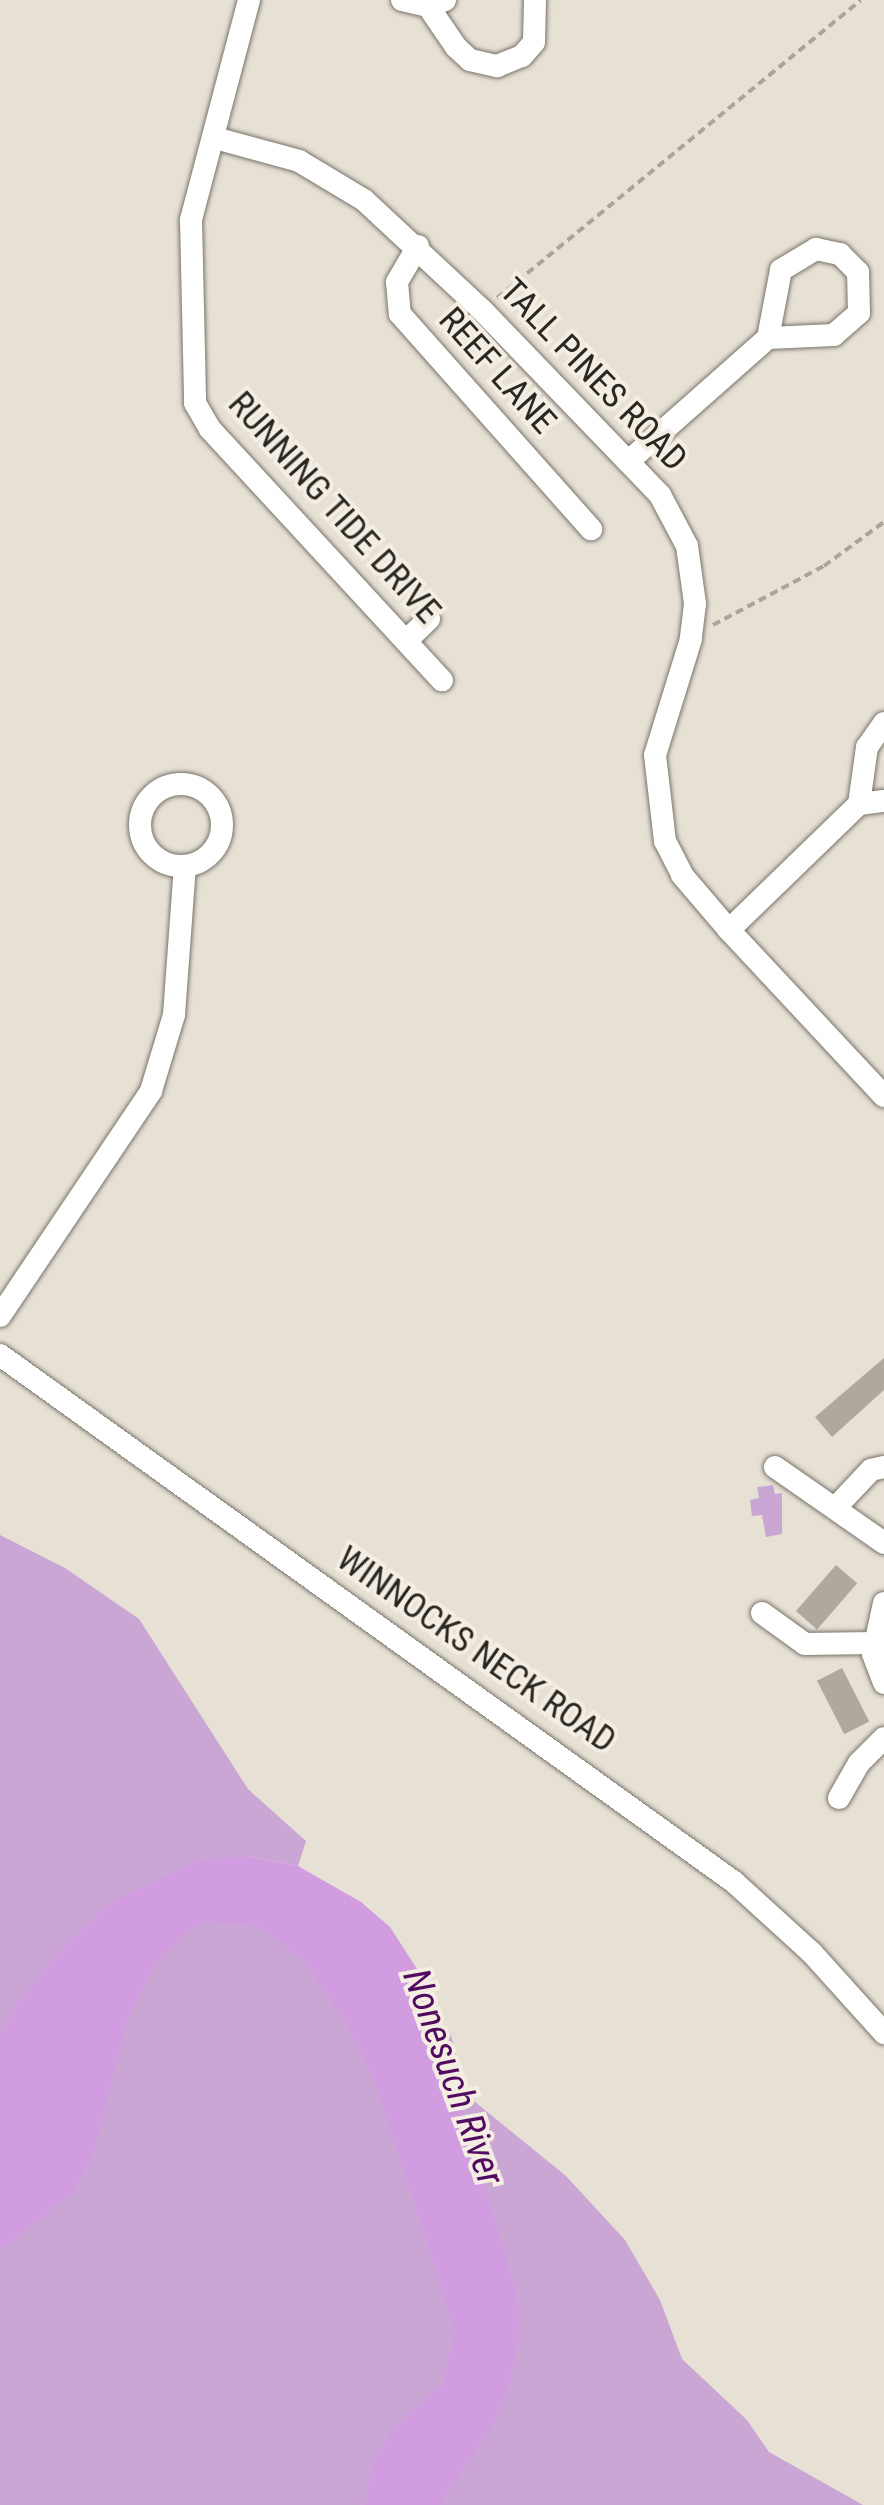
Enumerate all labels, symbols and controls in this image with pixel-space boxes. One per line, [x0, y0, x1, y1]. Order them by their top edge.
street label: TALL PINES ROAD [491, 270, 695, 480]
street label: REEF LANE [430, 300, 564, 442]
street label: RUNNING TIDE DRIVE [219, 383, 449, 633]
street label: WINNOCKS NECK ROAD [329, 1538, 623, 1762]
water label: Nonesuch River [393, 1963, 513, 2191]

